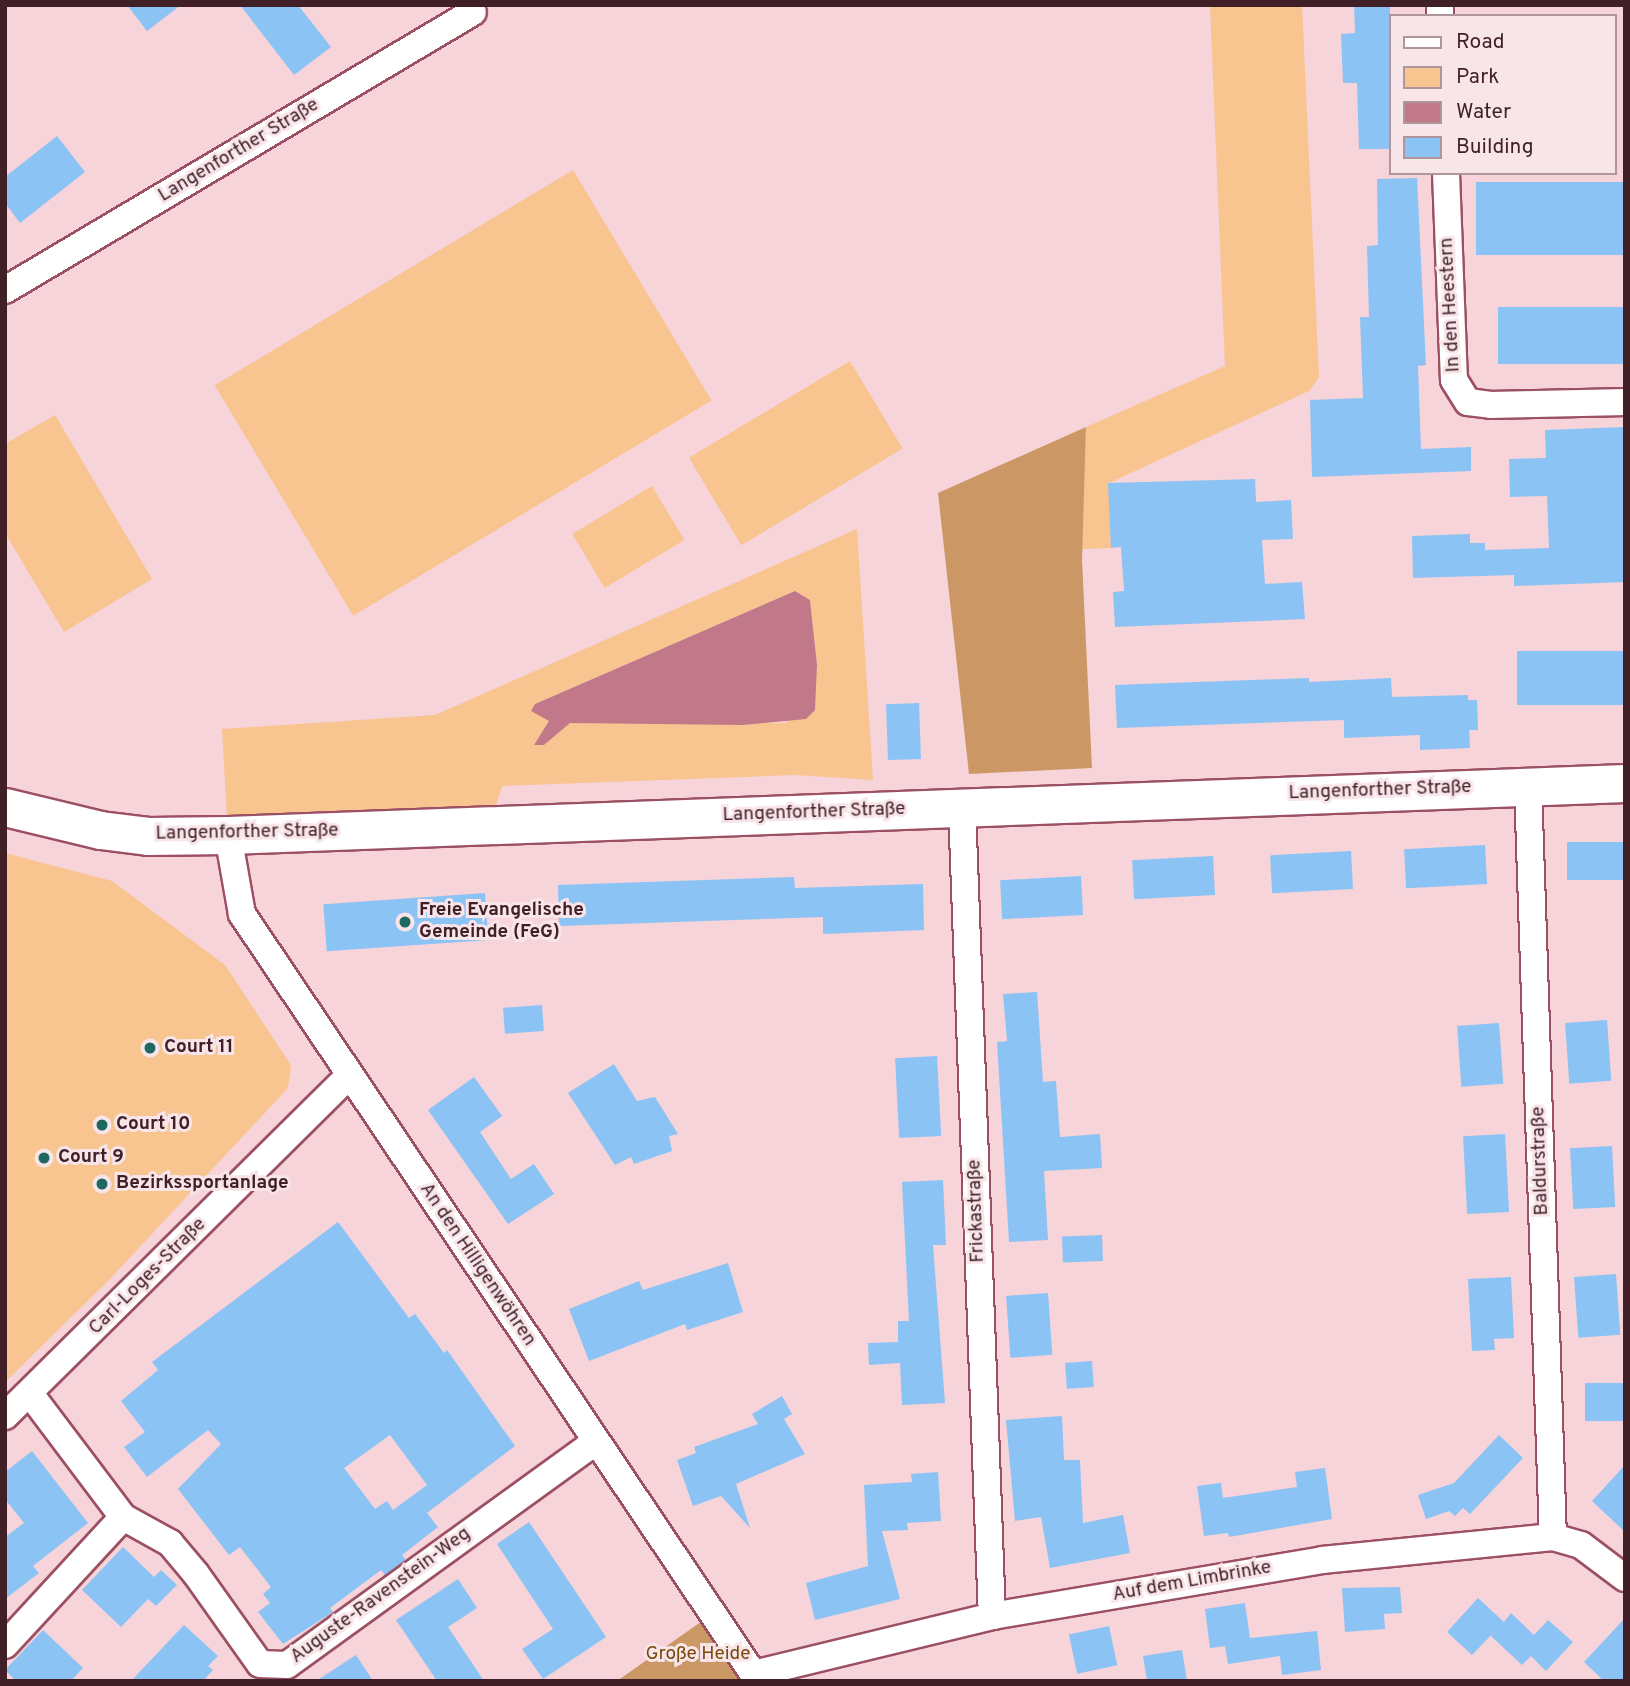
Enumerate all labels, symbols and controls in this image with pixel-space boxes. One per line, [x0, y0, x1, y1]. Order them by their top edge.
legend [1388, 14, 1616, 175]
text: Road [1456, 29, 1505, 56]
text: Park [1456, 64, 1499, 91]
street label: Langenforther Straße [155, 94, 323, 208]
text: Water [1456, 99, 1511, 126]
text: Building [1456, 134, 1534, 161]
street label: In den Heestern [1436, 237, 1466, 373]
street label: Langenforther Straße [1288, 776, 1472, 806]
street label: Langenforther Straße [722, 798, 906, 828]
street label: Langenforther Straße [155, 820, 339, 846]
place label: Freie Evangelische Gemeinde (FeG) [419, 900, 584, 944]
marker: Freie Evangelische Gemeinde (FeG) [397, 914, 413, 930]
place label: Court 11 [164, 1037, 234, 1059]
marker: Court 11 [142, 1040, 158, 1056]
street label: Baldurstraße [1528, 1106, 1554, 1216]
place label: Court 10 [116, 1114, 190, 1136]
marker: Court 10 [94, 1117, 110, 1133]
place label: Court 9 [58, 1147, 124, 1169]
marker: Court 9 [36, 1150, 52, 1166]
street label: Frickastraße [964, 1159, 990, 1263]
place label: Bezirkssportanlage [116, 1173, 289, 1195]
marker: Bezirkssportanlage [94, 1176, 110, 1192]
street label: An den Hilligenwöhren [414, 1179, 540, 1351]
street label: Carl-Loges-Straße [85, 1214, 211, 1340]
street label: Auguste-Ravenstein-Weg [287, 1523, 475, 1669]
street label: Auf dem Limbrinke [1111, 1557, 1273, 1607]
park label: Große Heide [645, 1644, 751, 1666]

